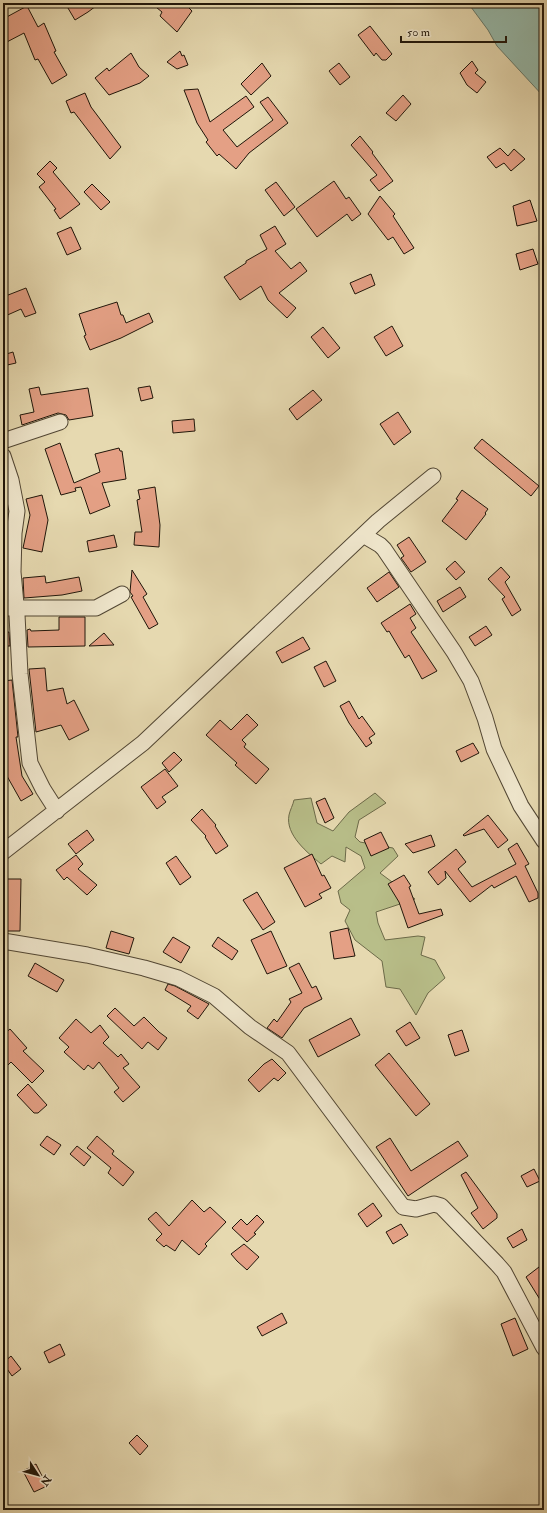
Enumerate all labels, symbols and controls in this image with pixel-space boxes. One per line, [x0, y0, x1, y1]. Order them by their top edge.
scale bar [401, 18, 506, 44]
text: 50 m [407, 25, 431, 40]
north arrow [18, 1455, 58, 1495]
text: N [37, 1472, 54, 1489]

